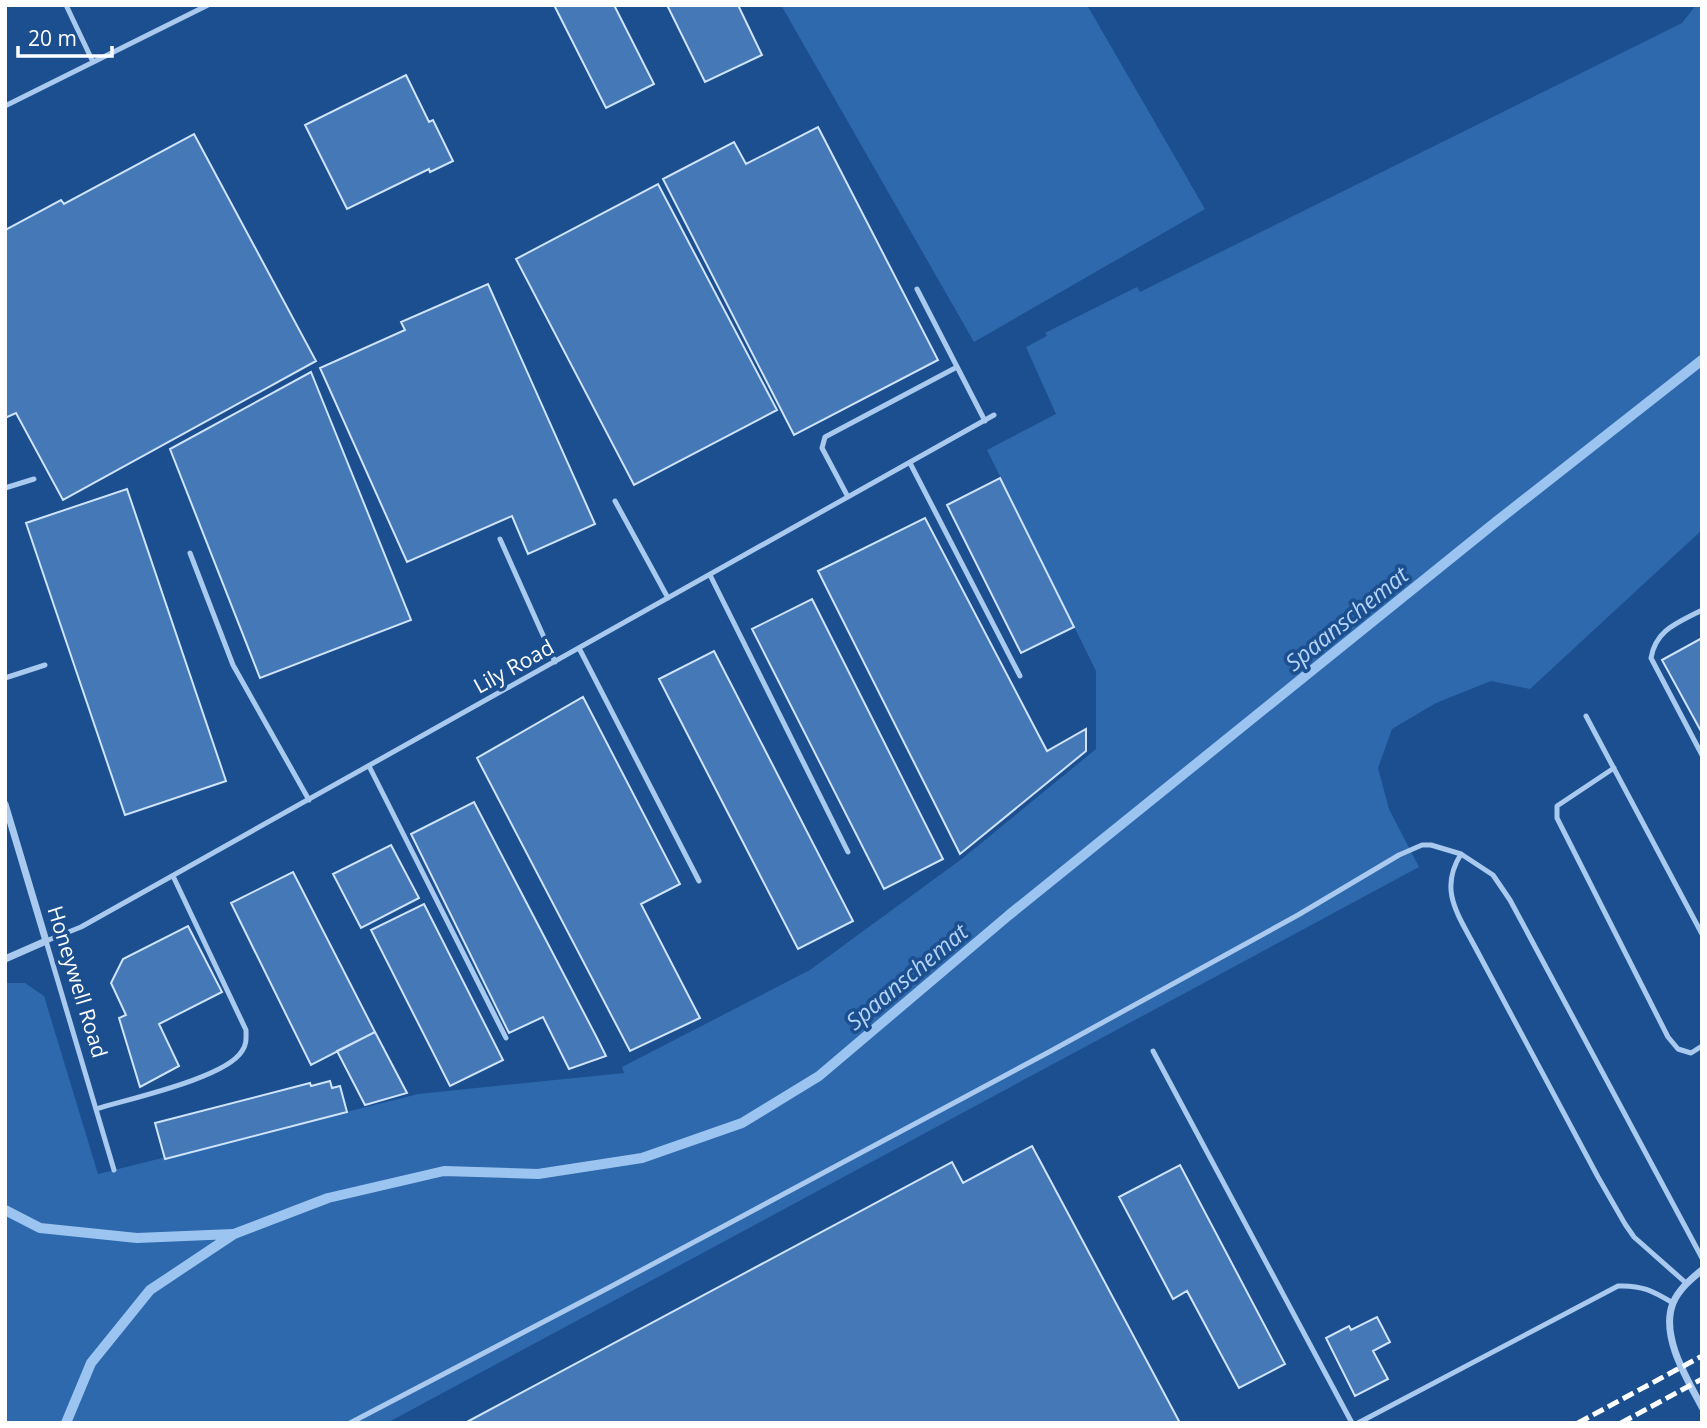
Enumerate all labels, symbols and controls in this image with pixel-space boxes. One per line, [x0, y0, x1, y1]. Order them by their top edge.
scale bar [18, 14, 112, 58]
text: 20 m [28, 24, 77, 52]
water label: Spaanschemat [1278, 558, 1416, 678]
street label: Lily Road [468, 633, 559, 700]
street label: Honeywell Road [42, 902, 114, 1061]
water label: Spaanschemat [839, 915, 975, 1037]

